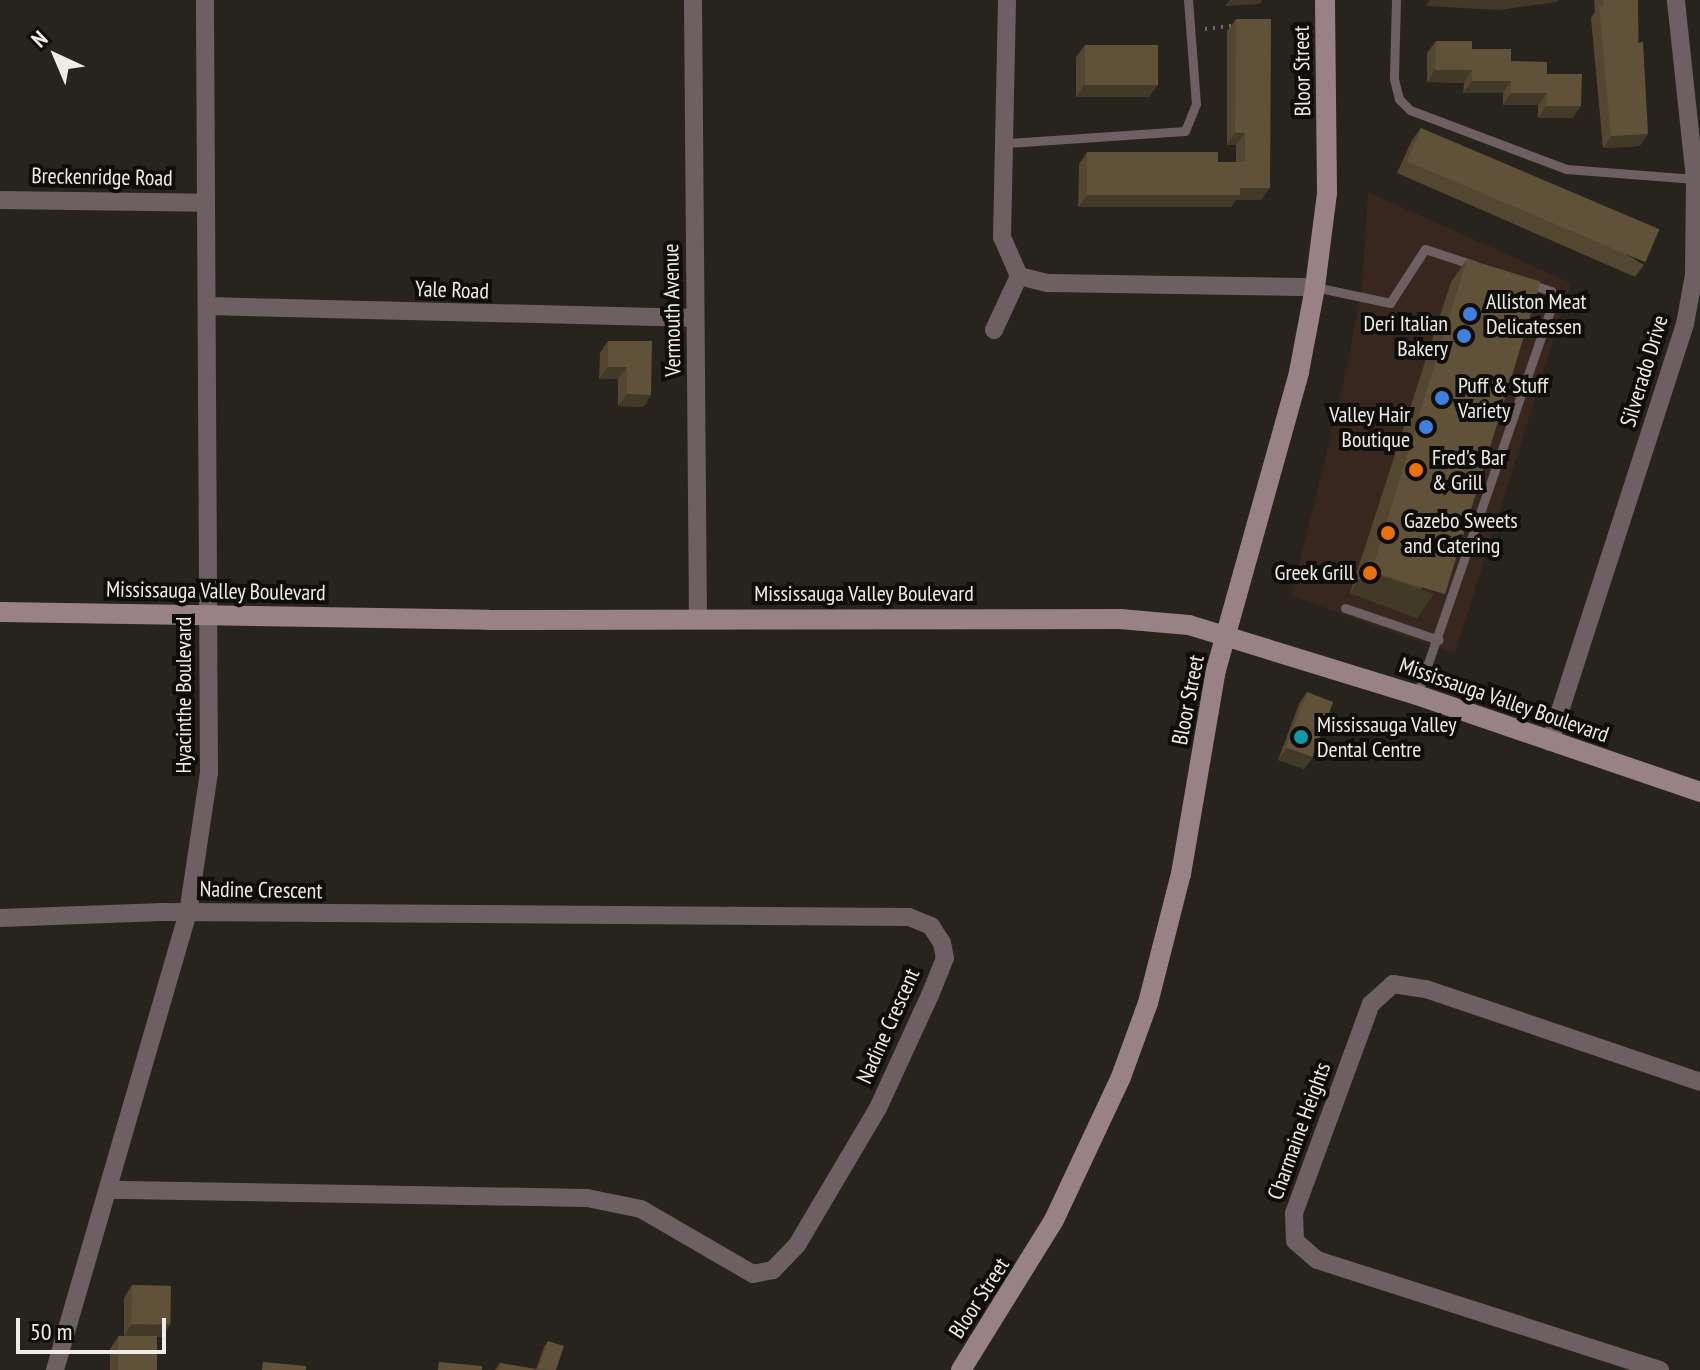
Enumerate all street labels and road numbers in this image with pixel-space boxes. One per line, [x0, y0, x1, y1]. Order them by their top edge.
street label: Bloor Street [1288, 25, 1316, 117]
street label: Breckenridge Road [31, 163, 173, 191]
street label: Vermouth Avenue [658, 243, 686, 377]
street label: Yale Road [415, 276, 489, 304]
street label: Silverado Drive [1615, 312, 1673, 430]
street label: Mississauga Valley Boulevard [105, 576, 327, 606]
street label: Mississauga Valley Boulevard [754, 581, 974, 607]
street label: Hyacinthe Boulevard [171, 617, 197, 773]
street label: Mississauga Valley Boulevard [1395, 652, 1613, 748]
street label: Bloor Street [1166, 653, 1210, 747]
street label: Nadine Crescent [199, 876, 323, 904]
street label: Nadine Crescent [851, 964, 925, 1088]
street label: Charmaine Heights [1262, 1059, 1336, 1203]
street label: Bloor Street [943, 1253, 1015, 1343]

